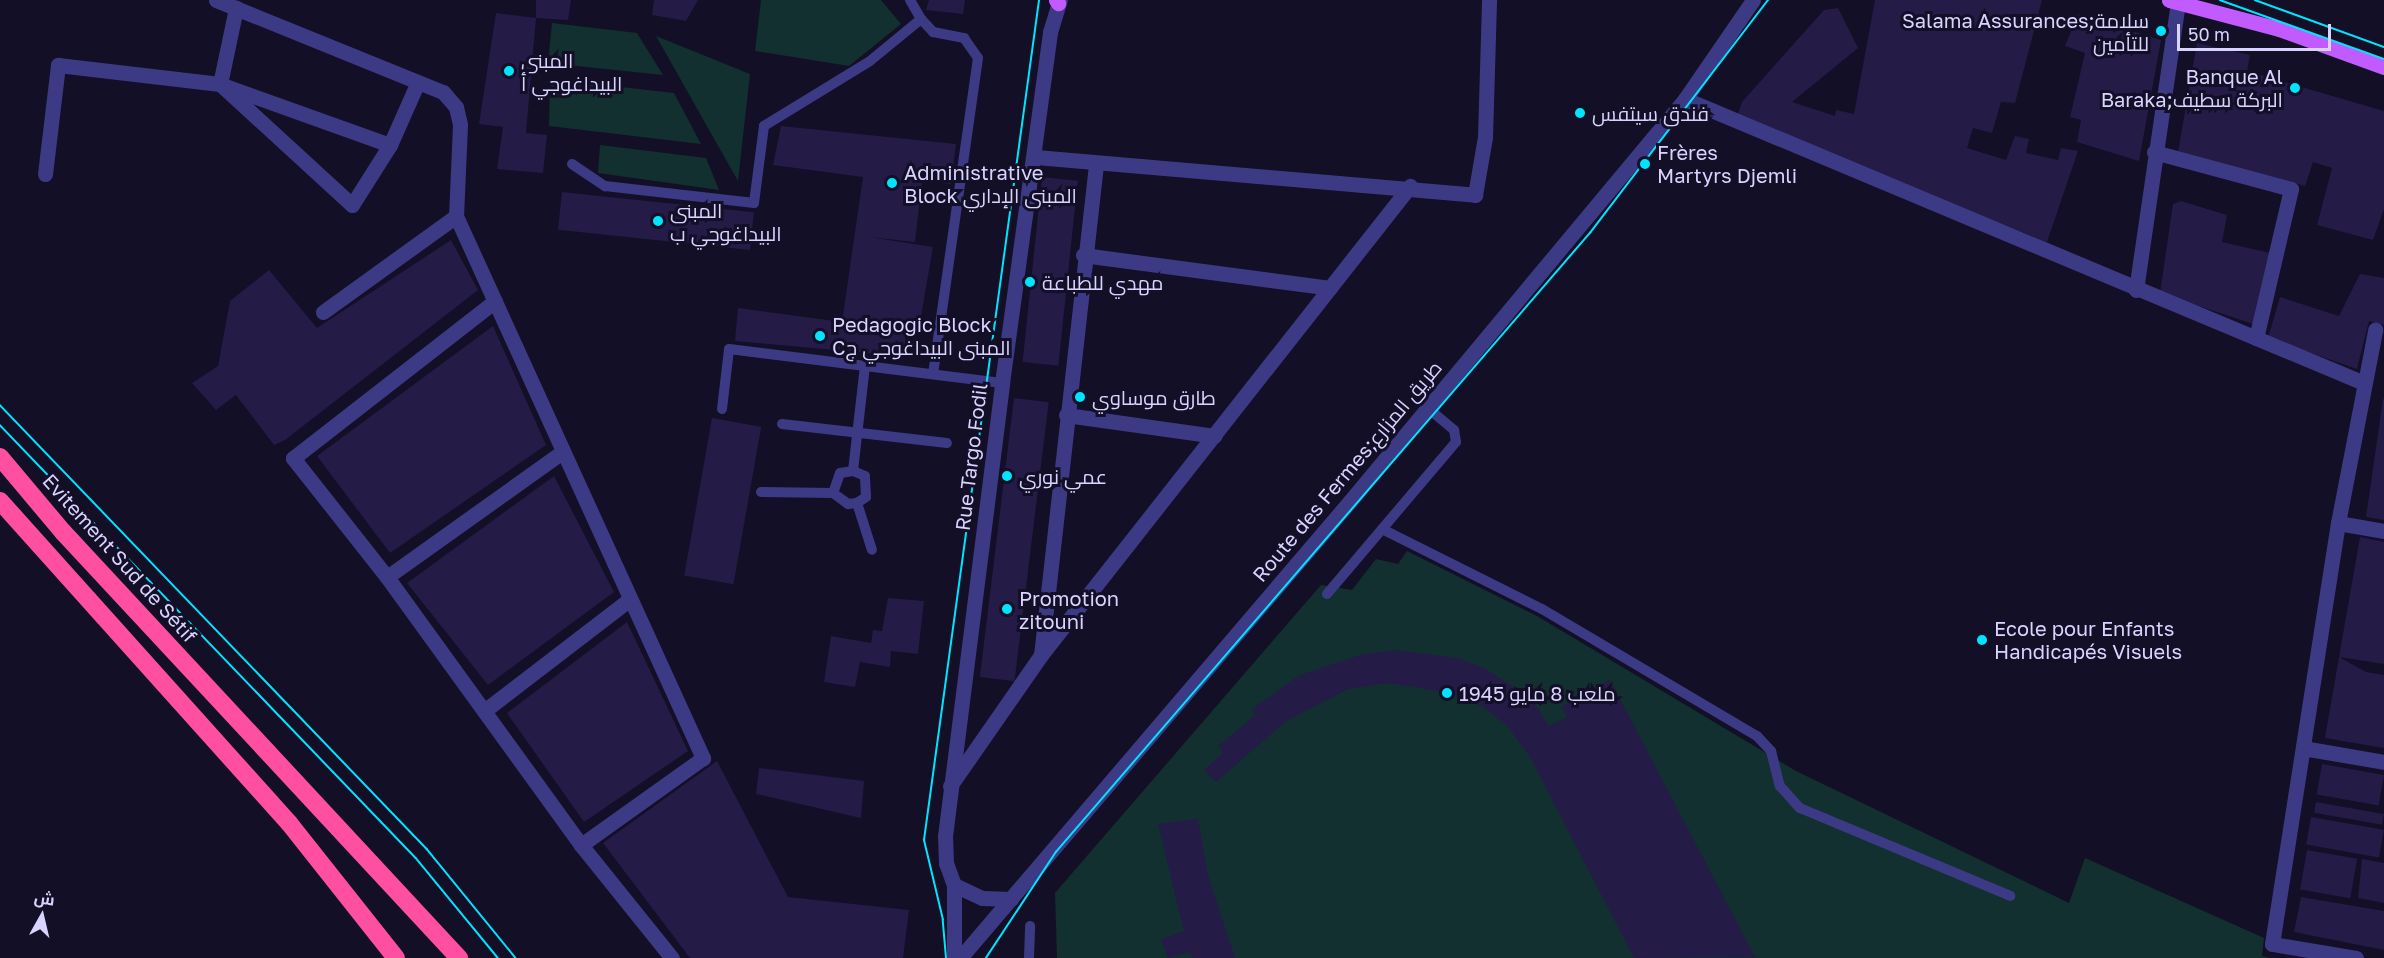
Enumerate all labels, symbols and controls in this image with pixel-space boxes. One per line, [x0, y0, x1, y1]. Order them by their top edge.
place label: Salama Assurances;سلامة للتأمين [1902, 8, 2149, 55]
scale bar [2180, 12, 2334, 50]
text: 50 m [2188, 23, 2230, 45]
marker: Salama Assurances;سلامة للتأمين [2154, 24, 2168, 38]
place label: المبنى البيداغوجي أ [521, 48, 622, 95]
marker: المبنى البيداغوجي أ [502, 64, 516, 78]
place label: Banque Al Baraka;البركة سطيف [2101, 64, 2283, 111]
marker: Banque Al Baraka;البركة سطيف [2288, 81, 2302, 95]
place label: فندق سيتفس [1592, 101, 1709, 125]
marker: فندق سيتفس [1573, 106, 1587, 120]
place label: Frères Martyrs Djemli [1657, 140, 1797, 187]
marker: Frères Martyrs Djemli [1638, 157, 1652, 171]
place label: Administrative Block المبنى الإداري [904, 160, 1077, 207]
marker: Administrative Block المبنى الإداري [885, 176, 899, 190]
place label: المبنى البيداغوجي ب [670, 198, 782, 245]
marker: المبنى البيداغوجي ب [651, 214, 665, 228]
place label: مهدي للطباعة [1042, 270, 1163, 294]
marker: مهدي للطباعة [1023, 275, 1037, 289]
place label: Pedagogic Block Cالمبنى البيداغوجي ج [832, 312, 1011, 359]
marker: Pedagogic Block Cالمبنى البيداغوجي ج [813, 329, 827, 343]
street label: Route des Fermes;طريق المزارع [1247, 356, 1447, 586]
street label: Rue Targo Fodil [950, 382, 992, 532]
place label: طارق موساوي [1092, 385, 1216, 409]
marker: طارق موساوي [1073, 390, 1087, 404]
place label: عمي نوري [1019, 464, 1107, 488]
street label: Evitement Sud de Sétif [38, 469, 202, 647]
marker: عمي نوري [1000, 469, 1014, 483]
place label: Promotion zitouni [1019, 586, 1119, 633]
marker: Promotion zitouni [1000, 602, 1014, 616]
place label: Ecole pour Enfants Handicapés Visuels [1994, 616, 2182, 663]
marker: Ecole pour Enfants Handicapés Visuels [1975, 633, 1989, 647]
place label: ملعب 8 مايو 1945 [1459, 681, 1615, 705]
marker: ملعب 8 مايو 1945 [1440, 686, 1454, 700]
north arrow [12, 886, 72, 946]
text: ش [33, 887, 56, 910]

